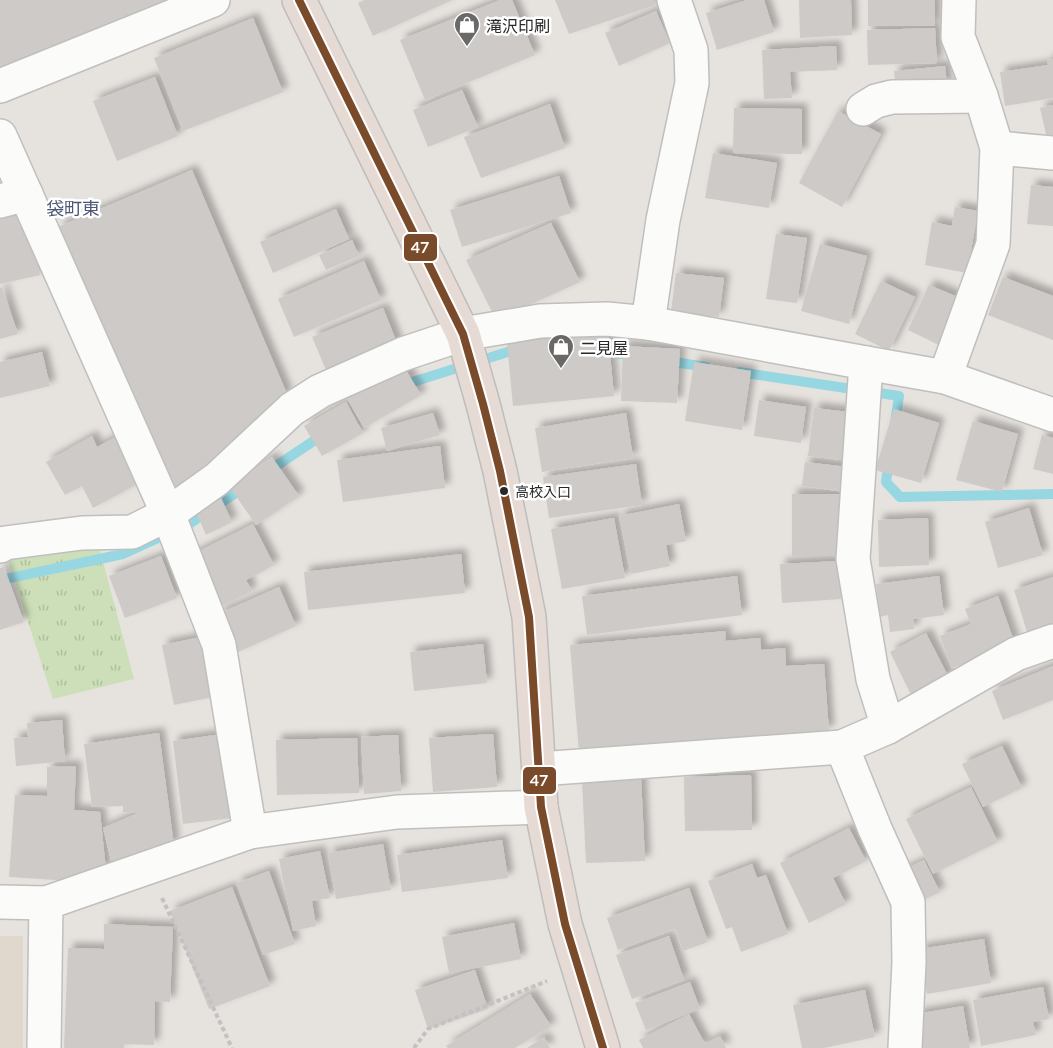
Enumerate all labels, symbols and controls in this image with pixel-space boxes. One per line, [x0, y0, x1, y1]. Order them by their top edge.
shop icon: 滝沢印刷 [452, 10, 482, 48]
place label: 滝沢印刷 [486, 16, 550, 35]
district label: 袋町東 [46, 197, 100, 219]
line badge: 47 [403, 233, 438, 262]
text: 47 [411, 237, 429, 256]
shop icon: 二見屋 [546, 332, 576, 370]
place label: 二見屋 [580, 338, 628, 357]
place label: 高校入口 [515, 483, 571, 500]
marker: 高校入口 [498, 485, 510, 497]
line badge: 47 [522, 766, 557, 795]
text: 47 [530, 770, 548, 789]

